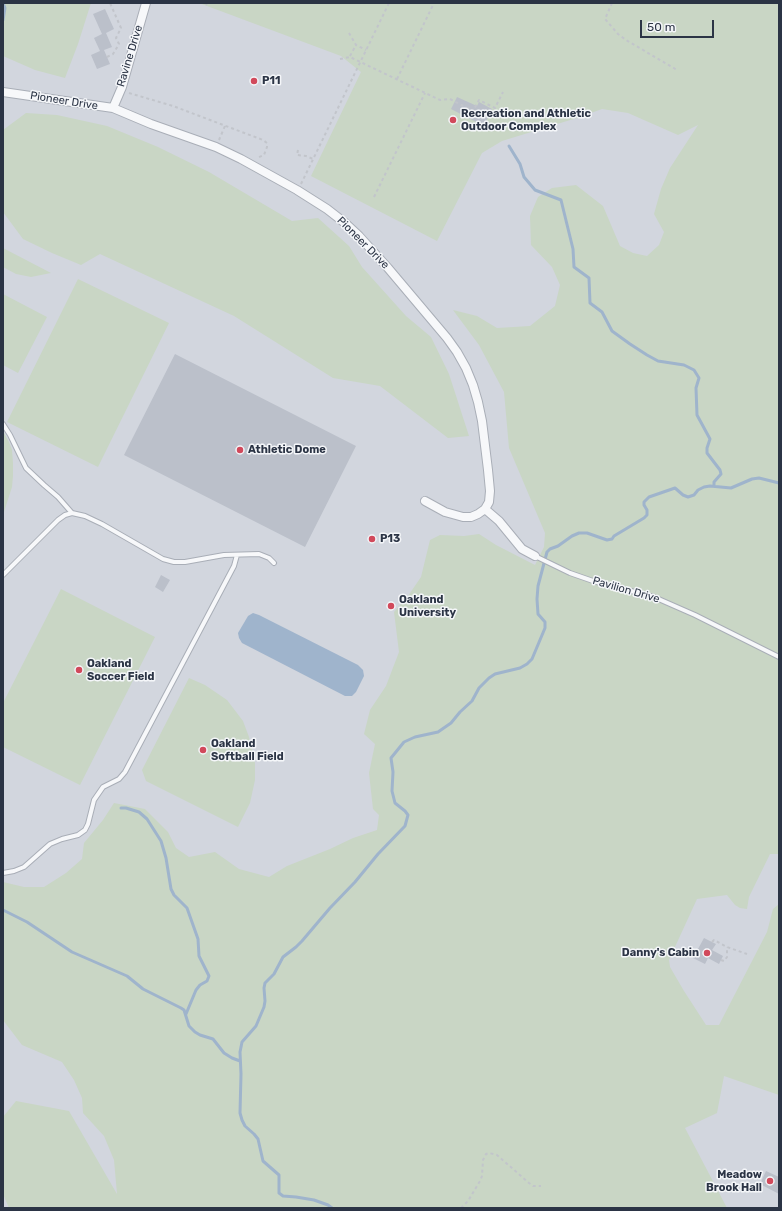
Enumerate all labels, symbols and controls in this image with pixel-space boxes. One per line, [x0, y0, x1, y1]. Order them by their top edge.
scale bar [642, 12, 716, 38]
text: 50 m [647, 20, 675, 34]
street label: Ravine Drive [114, 24, 146, 88]
place label: P11 [262, 74, 280, 88]
marker: P11 [249, 76, 259, 86]
street label: Pioneer Drive [29, 89, 99, 113]
place label: Recreation and Athletic Outdoor Complex [461, 107, 591, 133]
marker: Recreation and Athletic Outdoor Complex [448, 115, 458, 125]
street label: Pioneer Drive [334, 214, 392, 272]
place label: Athletic Dome [248, 443, 326, 457]
marker: Athletic Dome [235, 445, 245, 455]
place label: P13 [380, 532, 400, 546]
marker: P13 [367, 534, 377, 544]
street label: Pavilion Drive [591, 574, 661, 606]
place label: Oakland University [399, 593, 456, 619]
marker: Oakland University [386, 601, 396, 611]
place label: Oakland Soccer Field [87, 657, 154, 683]
marker: Oakland Soccer Field [74, 665, 84, 675]
place label: Oakland Softball Field [211, 737, 284, 763]
marker: Oakland Softball Field [198, 745, 208, 755]
place label: Danny's Cabin [622, 946, 699, 960]
marker: Danny's Cabin [702, 948, 712, 958]
place label: Meadow Brook Hall [706, 1168, 762, 1194]
marker: Meadow Brook Hall [765, 1176, 775, 1186]

